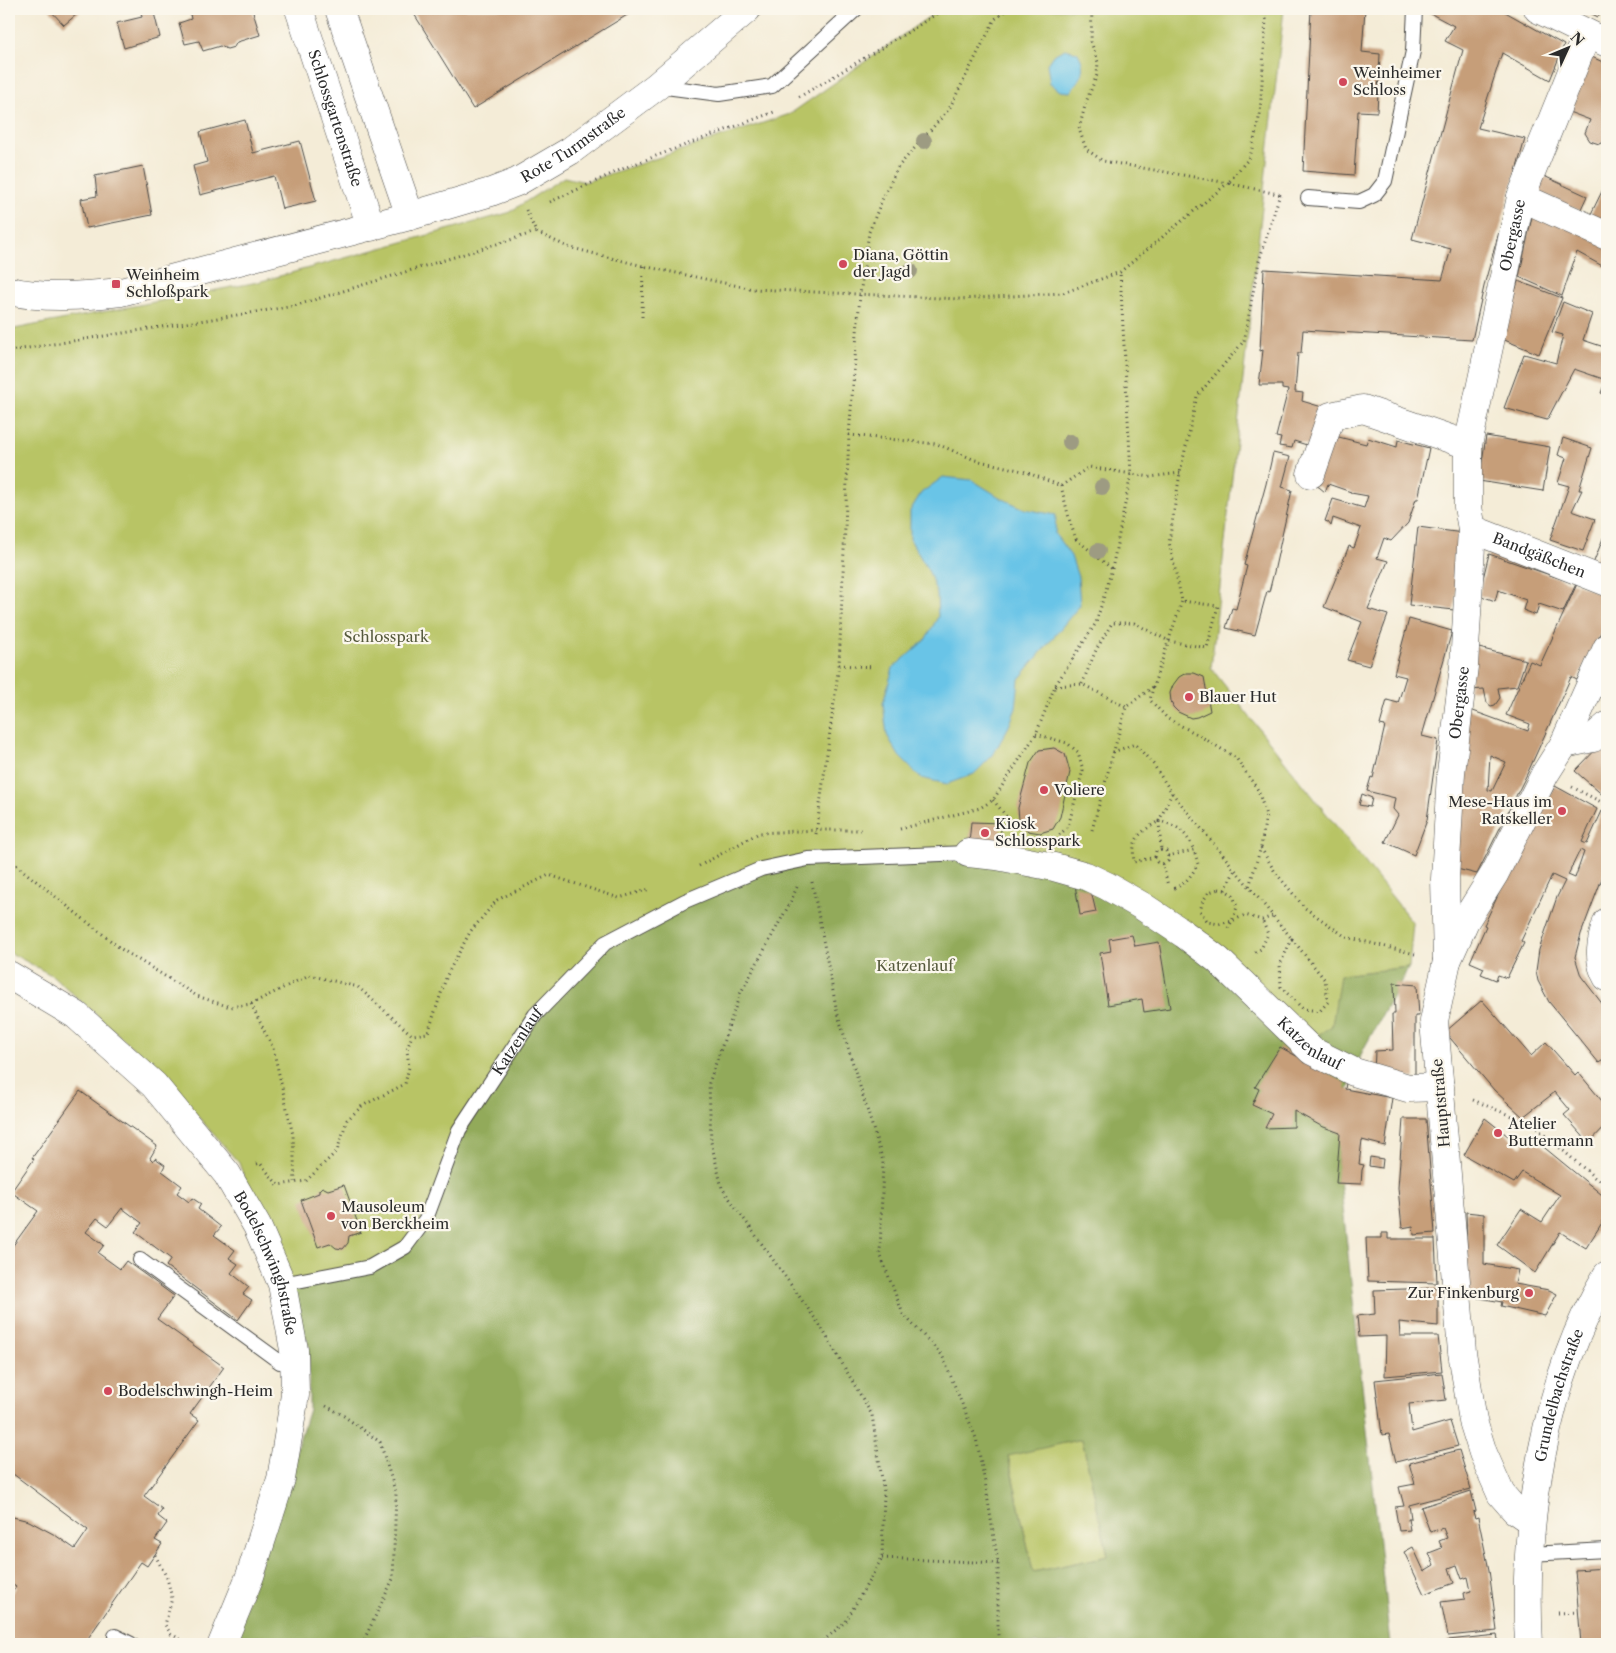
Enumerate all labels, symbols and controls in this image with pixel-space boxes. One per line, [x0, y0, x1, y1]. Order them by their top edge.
north arrow [1544, 22, 1594, 72]
text: N [1567, 28, 1588, 50]
street label: Schlossgartenstraße [304, 47, 367, 189]
place label: Weinheimer Schloss [1352, 63, 1442, 99]
marker: Weinheimer Schloss [1337, 76, 1349, 88]
street label: Rote Turmstraße [517, 103, 629, 187]
street label: Obergasse [1495, 197, 1529, 273]
place label: Diana, Göttin der Jagd [853, 245, 949, 281]
marker: Diana, Göttin der Jagd [837, 258, 849, 270]
place label: Weinheim Schloßpark [125, 265, 210, 301]
marker: Weinheim Schloßpark [110, 278, 122, 290]
street label: Bandgäßchen [1490, 528, 1589, 582]
park label: Schlosspark [343, 627, 430, 646]
street label: Obergasse [1445, 665, 1473, 740]
place label: Blauer Hut [1199, 687, 1277, 706]
marker: Blauer Hut [1183, 691, 1195, 703]
place label: Voliere [1053, 780, 1105, 799]
marker: Voliere [1038, 784, 1050, 796]
place label: Mese-Haus im Ratskeller [1448, 792, 1553, 828]
marker: Mese-Haus im Ratskeller [1556, 805, 1568, 817]
place label: Kiosk Schlosspark [995, 814, 1081, 850]
marker: Kiosk Schlosspark [979, 827, 991, 839]
park label: Katzenlauf [876, 956, 955, 975]
street label: Katzenlauf [488, 1002, 547, 1079]
street label: Katzenlauf [1274, 1013, 1347, 1074]
street label: Hauptstraße [1427, 1058, 1454, 1148]
place label: Atelier Buttermann [1507, 1114, 1594, 1150]
marker: Atelier Buttermann [1492, 1127, 1504, 1139]
street label: Bodelschwinghstraße [230, 1187, 301, 1336]
place label: Mausoleum von Berckheim [340, 1197, 449, 1233]
marker: Mausoleum von Berckheim [325, 1210, 337, 1222]
place label: Zur Finkenburg [1408, 1283, 1519, 1302]
marker: Zur Finkenburg [1523, 1287, 1535, 1299]
street label: Grundelbachstraße [1530, 1326, 1588, 1464]
place label: Bodelschwingh-Heim [118, 1381, 273, 1400]
marker: Bodelschwingh-Heim [102, 1385, 114, 1397]

